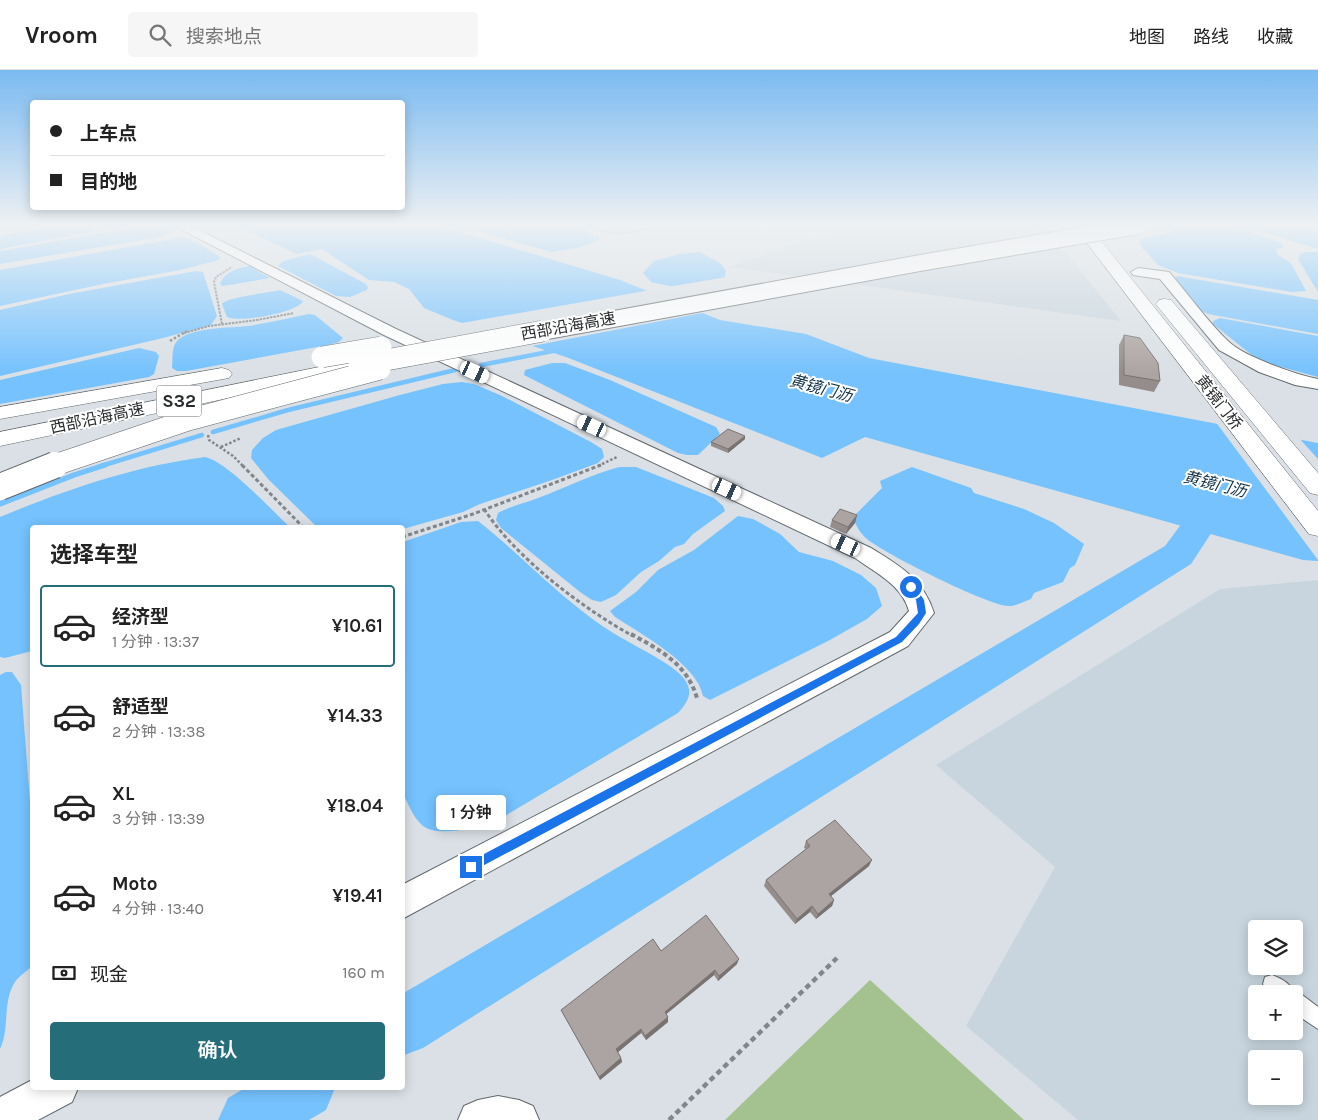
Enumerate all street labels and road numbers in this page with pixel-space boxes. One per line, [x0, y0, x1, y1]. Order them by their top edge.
street label: 西部沿海高速 [519, 308, 617, 344]
street label: 黄镜门桥 [1192, 371, 1246, 433]
road number: S32 [156, 386, 202, 416]
street label: 西部沿海高速 [48, 399, 146, 437]

